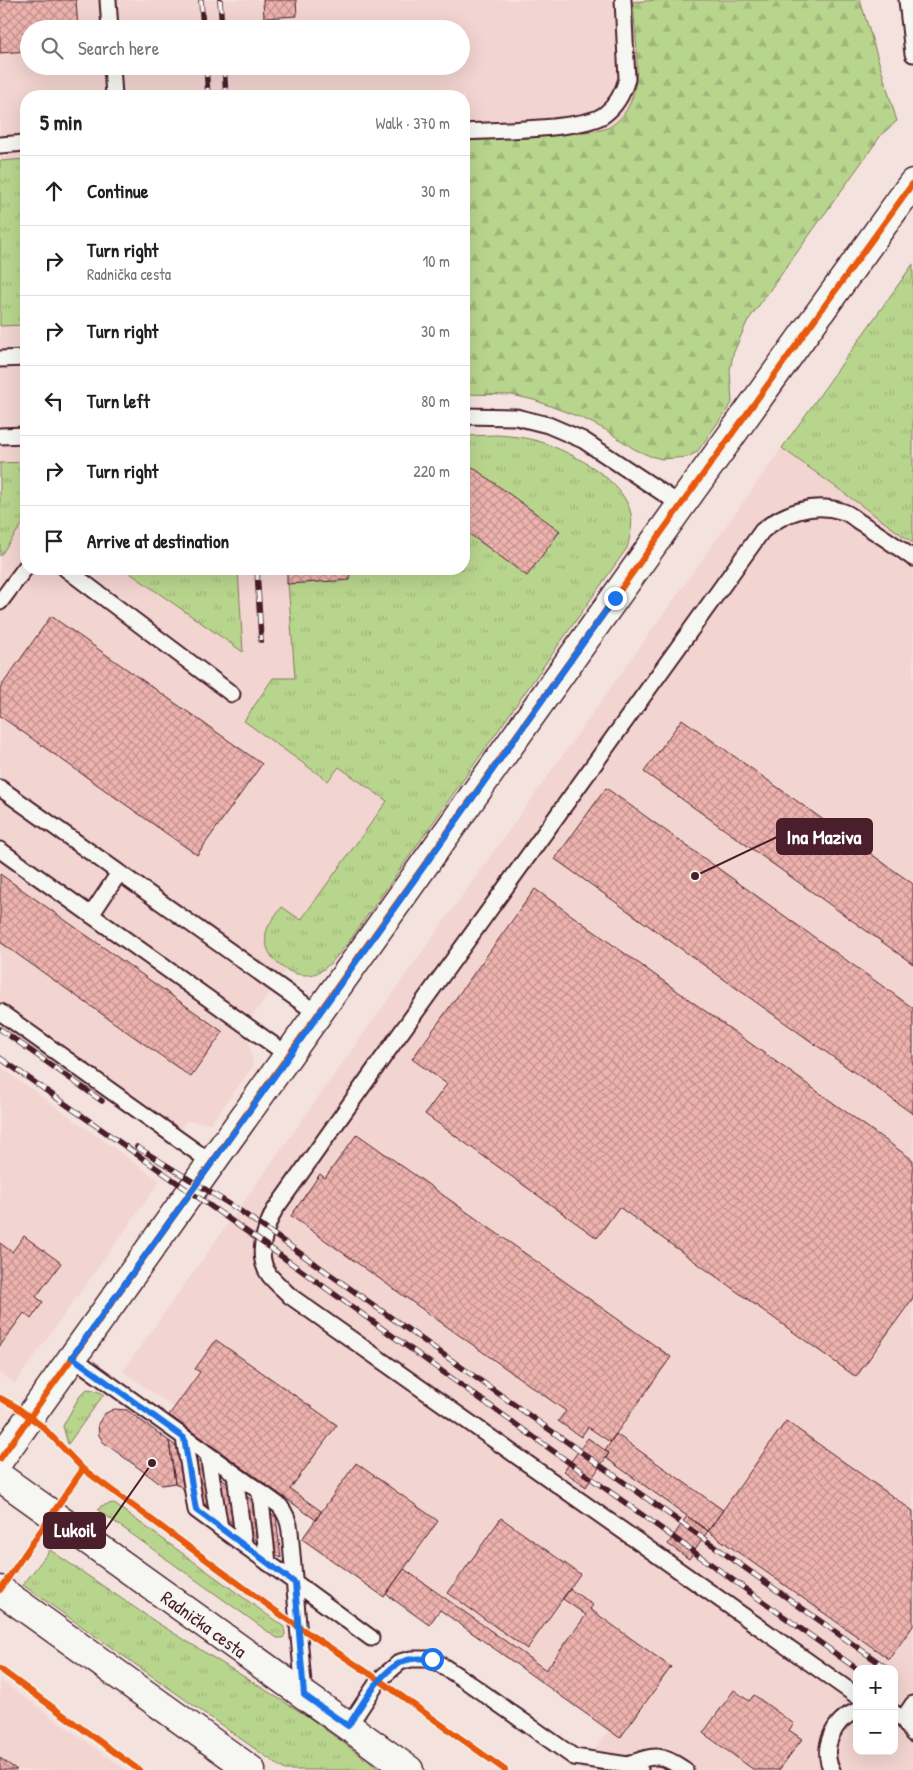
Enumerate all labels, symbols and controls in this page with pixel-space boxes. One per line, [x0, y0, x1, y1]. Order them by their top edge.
search box [20, 20, 470, 75]
icon: search [38, 34, 66, 62]
text: Search here [78, 35, 159, 61]
text: 5 min [40, 108, 82, 137]
text: Walk · 370 m [376, 112, 450, 134]
icon: ahead [40, 177, 68, 205]
text: Continue [87, 178, 148, 204]
text: 30 m [421, 180, 450, 202]
text: Turn right [87, 237, 158, 263]
icon: right [40, 247, 68, 275]
text: 10 m [422, 250, 450, 272]
text: Radnička cesta [87, 263, 171, 285]
icon: right [40, 317, 68, 345]
text: Turn right [87, 318, 158, 344]
text: 30 m [421, 320, 450, 342]
icon: left [40, 387, 68, 415]
text: Turn left [87, 388, 150, 414]
text: 80 m [421, 390, 450, 412]
icon: right [40, 457, 68, 485]
text: Turn right [87, 458, 158, 484]
text: 220 m [413, 460, 450, 482]
icon: arrive [40, 527, 68, 555]
text: Arrive at destination [87, 528, 229, 554]
route end [604, 587, 627, 610]
callout: Ina Maziva [777, 819, 872, 854]
text: Ina Maziva [787, 823, 862, 850]
callout: Lukoil [44, 1513, 105, 1548]
text: Lukoil [54, 1516, 96, 1543]
street label: Radnička cesta [156, 1584, 252, 1664]
route start [421, 1648, 444, 1671]
map controls [853, 1665, 898, 1755]
button: + [853, 1665, 898, 1710]
button: − [853, 1710, 898, 1755]

